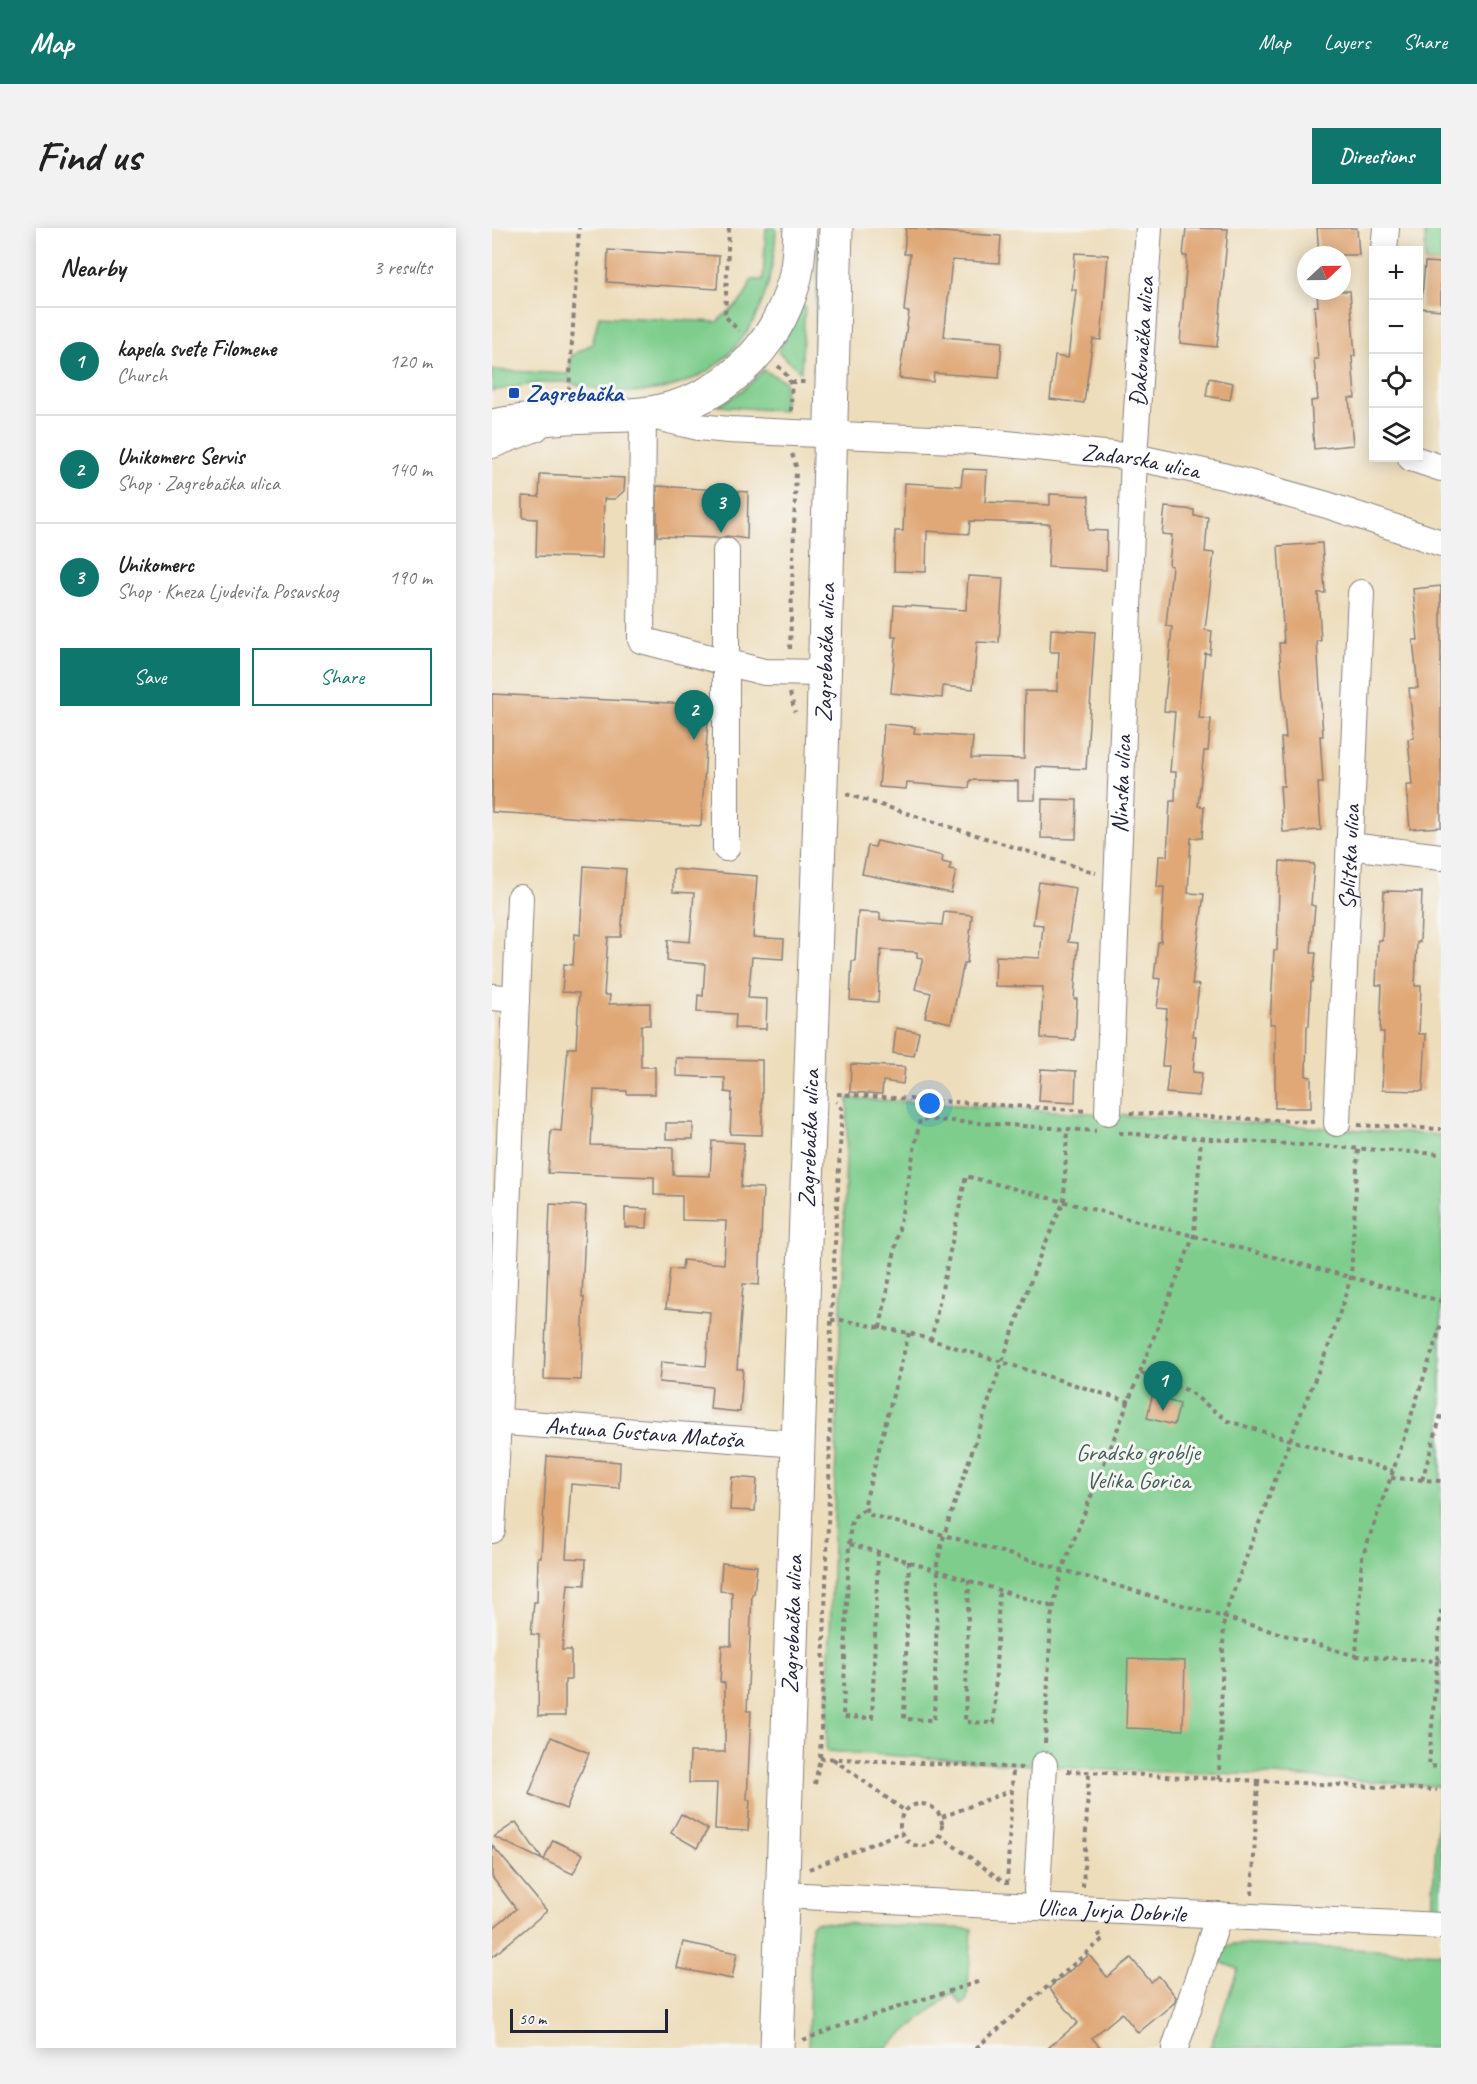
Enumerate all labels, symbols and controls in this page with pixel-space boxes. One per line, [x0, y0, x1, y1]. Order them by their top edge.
text: Map [30, 25, 73, 60]
text: Map [1258, 29, 1291, 55]
text: Layers [1324, 29, 1370, 55]
text: Share [1403, 29, 1447, 55]
button: Directions [1312, 128, 1441, 184]
text: Find us [36, 130, 141, 183]
north arrow [1297, 246, 1351, 300]
map controls [1369, 246, 1423, 462]
button: + [1369, 246, 1423, 300]
text: Nearby [60, 251, 125, 284]
text: 3 results [373, 255, 432, 280]
street label: Đakovačka ulica [1122, 274, 1161, 408]
button: − [1369, 300, 1423, 354]
text: kapela svete Filomene [117, 335, 276, 363]
text: 1 [75, 349, 84, 374]
text: 120 m [389, 349, 432, 374]
button: locate [1369, 354, 1423, 408]
text: Church [117, 363, 167, 388]
place label: Zagrebačka [526, 378, 625, 408]
marker: Zagrebačka [507, 386, 521, 400]
button: layers [1369, 408, 1423, 462]
street label: Zadarska ulica [1080, 437, 1205, 486]
text: Unikomerc Servis [117, 443, 244, 471]
text: 2 [75, 457, 84, 482]
text: 140 m [389, 457, 432, 482]
text: Shop · Zagrebačka ulica [117, 471, 280, 496]
pin: 3 [702, 484, 740, 533]
text: Unikomerc [117, 551, 194, 579]
text: 3 [75, 565, 84, 590]
text: 190 m [389, 565, 432, 590]
text: Shop · Kneza Ljudevita Posavskog [117, 579, 338, 604]
street label: Zagrebačka ulica [808, 582, 842, 722]
button: Save [60, 648, 240, 706]
button: Share [252, 648, 432, 706]
pin: 2 [674, 690, 714, 740]
street label: Ninska ulica [1104, 733, 1138, 834]
street label: Splitska ulica [1332, 803, 1366, 911]
street label: Zagrebačka ulica [791, 1067, 826, 1208]
your location [915, 1089, 944, 1118]
pin: 1 [1144, 1362, 1182, 1411]
street label: Antuna Gustava Matoša [544, 1410, 746, 1455]
park label: Gradsko groblje Velika Gorica [1076, 1437, 1202, 1495]
street label: Zagrebačka ulica [774, 1553, 809, 1694]
street label: Ulica Jurja Dobrile [1037, 1892, 1189, 1929]
scale bar [510, 2006, 668, 2034]
text: 50 m [519, 2009, 546, 2029]

